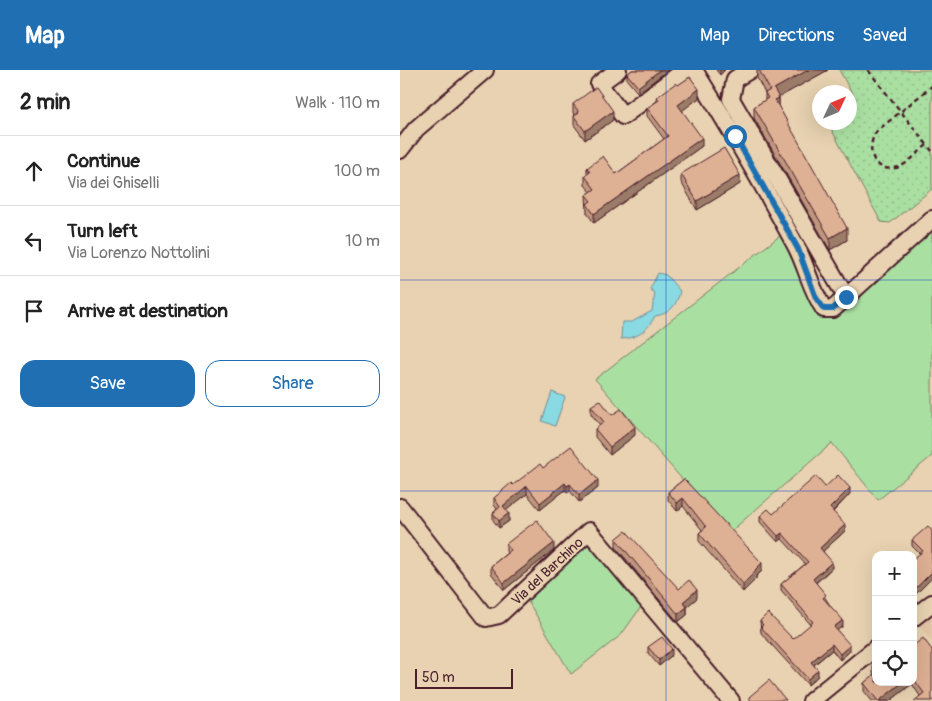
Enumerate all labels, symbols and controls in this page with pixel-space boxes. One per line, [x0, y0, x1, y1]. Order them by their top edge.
text: Map [25, 21, 65, 50]
text: Map [700, 24, 730, 47]
text: Directions [758, 24, 834, 47]
text: Saved [862, 24, 907, 47]
north arrow [812, 85, 857, 130]
text: 2 min [20, 89, 70, 116]
text: Walk · 110 m [295, 93, 380, 113]
route start [724, 125, 747, 148]
text: Continue [67, 149, 140, 173]
icon: ahead [20, 157, 48, 185]
text: 100 m [334, 161, 380, 181]
text: Via dei Ghiselli [67, 173, 159, 193]
text: Turn left [67, 219, 137, 243]
icon: left [20, 227, 48, 255]
text: 10 m [345, 231, 380, 251]
text: Via Lorenzo Nottolini [67, 243, 210, 263]
route end [835, 286, 858, 309]
icon: arrive [20, 297, 48, 325]
text: Arrive at destination [67, 299, 228, 323]
button: Save [20, 360, 195, 407]
button: Share [205, 360, 380, 407]
street label: Via del Barchino [508, 533, 587, 609]
map controls [872, 551, 917, 686]
button: + [872, 551, 917, 596]
button: − [872, 596, 917, 641]
button: locate [872, 641, 917, 686]
scale bar [415, 666, 512, 689]
text: 50 m [422, 669, 455, 686]

